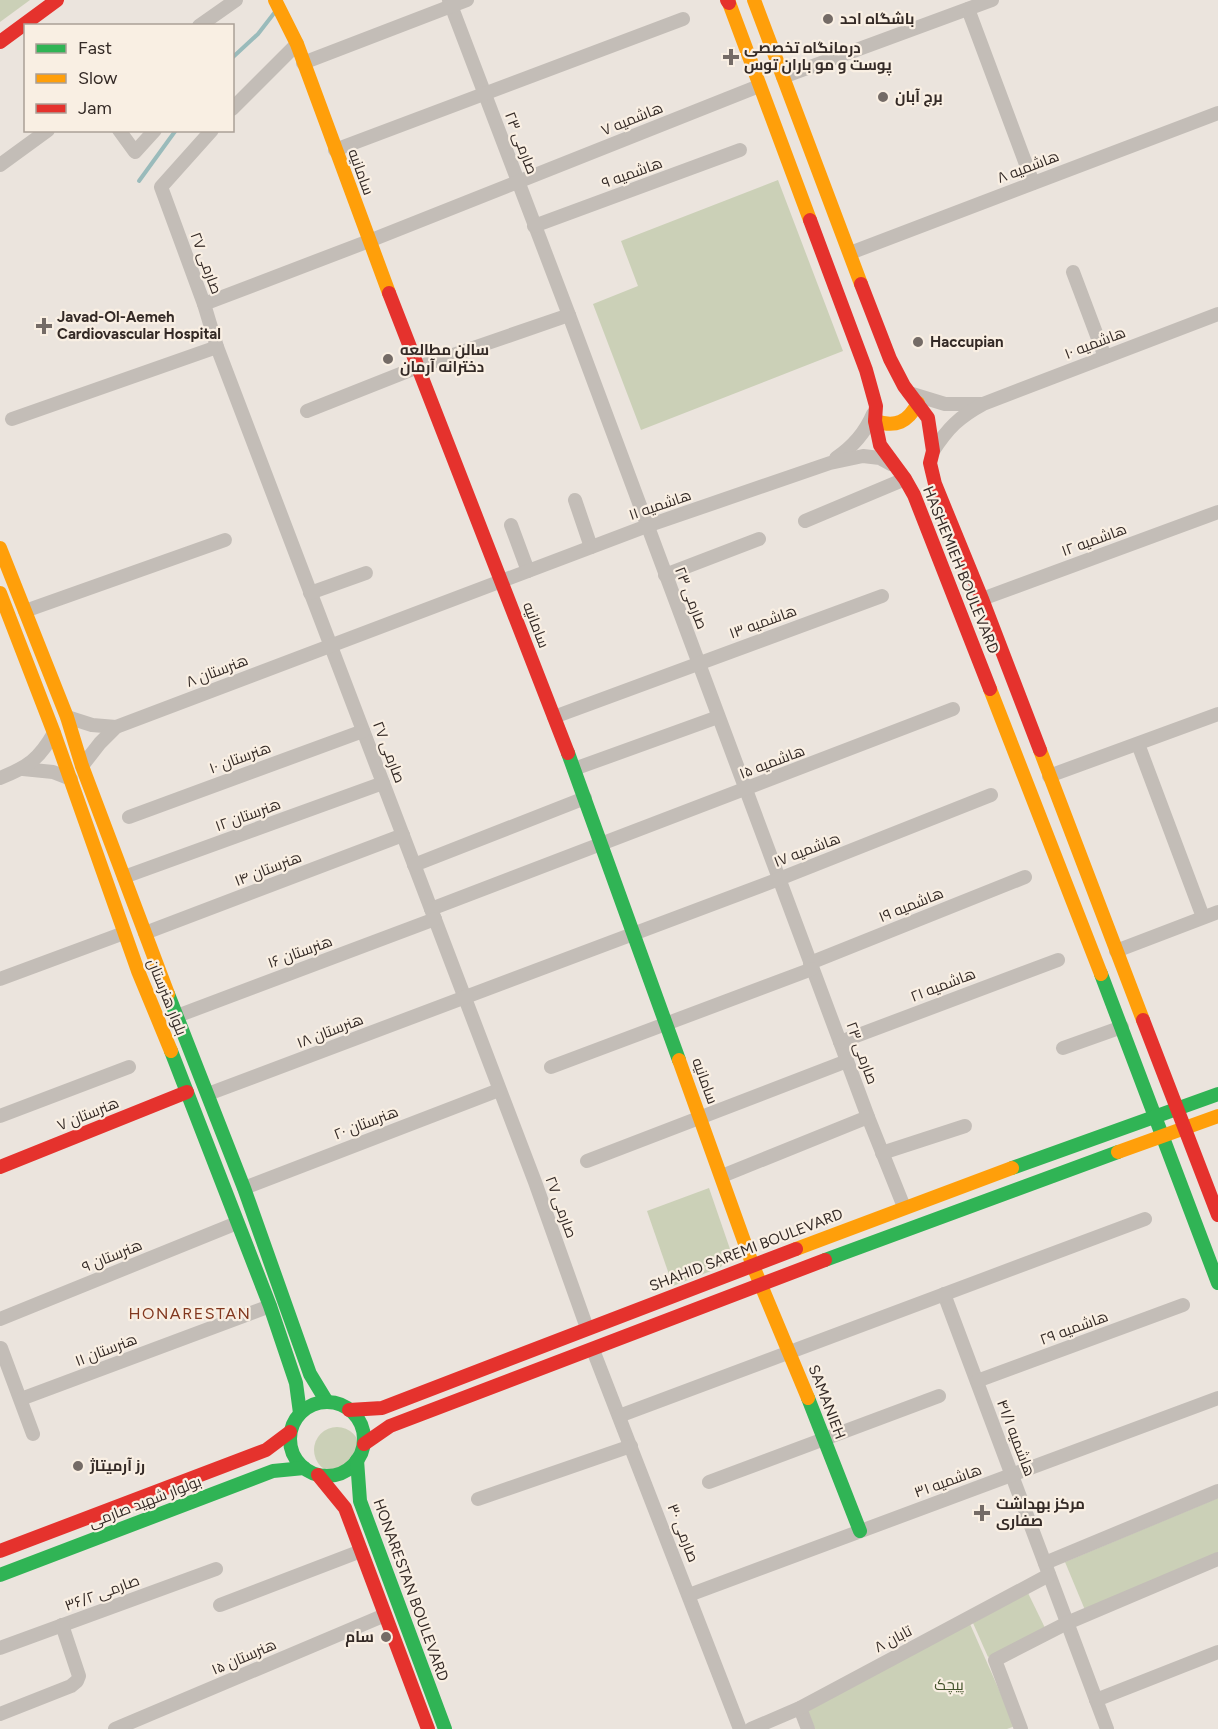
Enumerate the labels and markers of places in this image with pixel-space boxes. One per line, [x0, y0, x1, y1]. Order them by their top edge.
place label: باشگاه احد [840, 10, 914, 28]
marker: باشگاه احد [821, 12, 835, 26]
place label: درمانگاه تخصصی پوست و مو باران توس [744, 39, 892, 76]
marker: درمانگاه تخصصی پوست و مو باران توس [722, 48, 740, 66]
place label: برج آبان [895, 88, 943, 107]
marker: برج آبان [876, 90, 890, 104]
place label: Javad-Ol-Aemeh Cardiovascular Hospital [57, 308, 221, 343]
marker: Javad-Ol-Aemeh Cardiovascular Hospital [35, 317, 53, 335]
place label: Haccupian [930, 333, 1004, 351]
marker: Haccupian [911, 335, 925, 349]
place label: سالن مطالعه دخترانه آرمان [400, 341, 489, 376]
marker: سالن مطالعه دخترانه آرمان [381, 352, 395, 366]
place label: رز آرمیتاژ [89, 1457, 145, 1475]
marker: رز آرمیتاژ [71, 1459, 85, 1473]
place label: مرکز بهداشت صفاری [996, 1495, 1085, 1530]
marker: مرکز بهداشت صفاری [973, 1504, 991, 1522]
place label: سام [345, 1628, 374, 1647]
marker: سام [379, 1630, 393, 1644]

